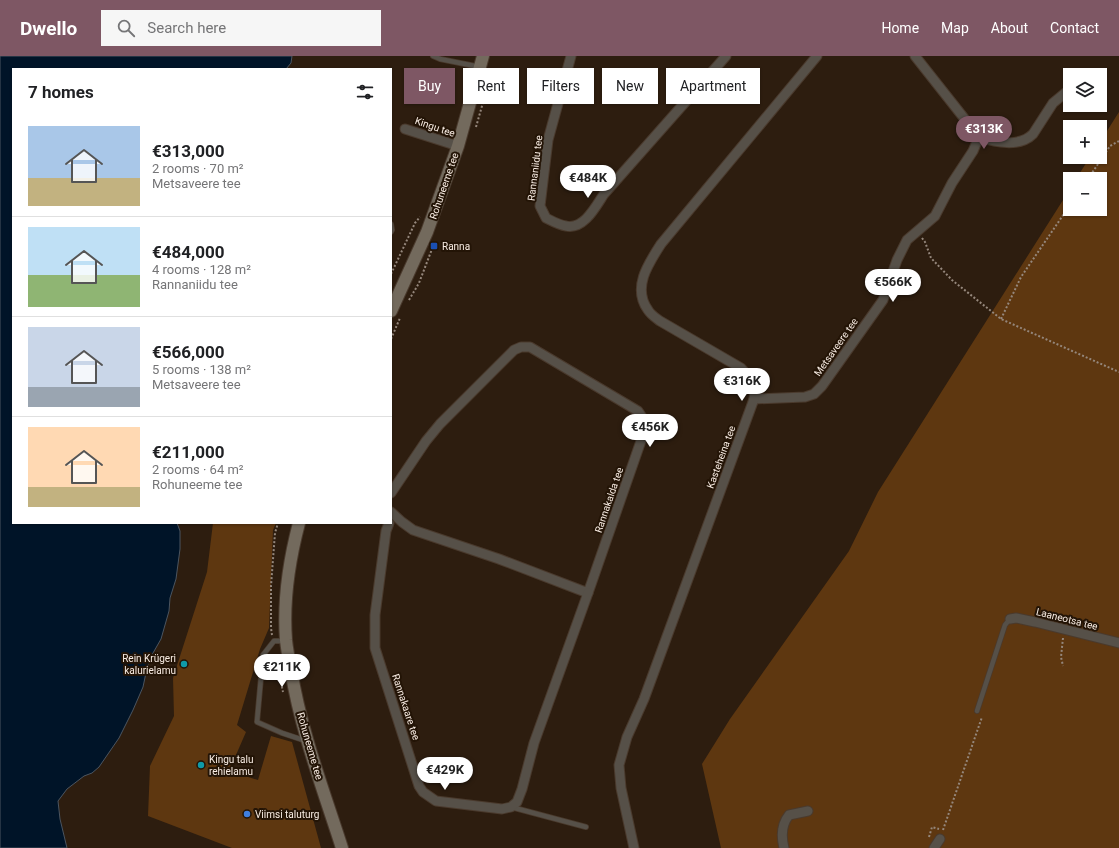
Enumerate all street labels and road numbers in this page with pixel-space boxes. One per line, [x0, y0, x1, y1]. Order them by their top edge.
street label: Kingu tee [413, 115, 457, 139]
street label: Rannaniidu tee [526, 135, 544, 201]
street label: Rohuneeme tee [427, 151, 461, 221]
street label: Metsaveere tee [812, 316, 860, 378]
street label: Kasteheina tee [705, 424, 737, 490]
street label: Rannakalda tee [593, 466, 625, 534]
street label: Laaneotsa tee [1035, 606, 1099, 632]
street label: Rannakaare tee [390, 672, 422, 742]
street label: Rohuneeme tee [295, 711, 325, 781]

